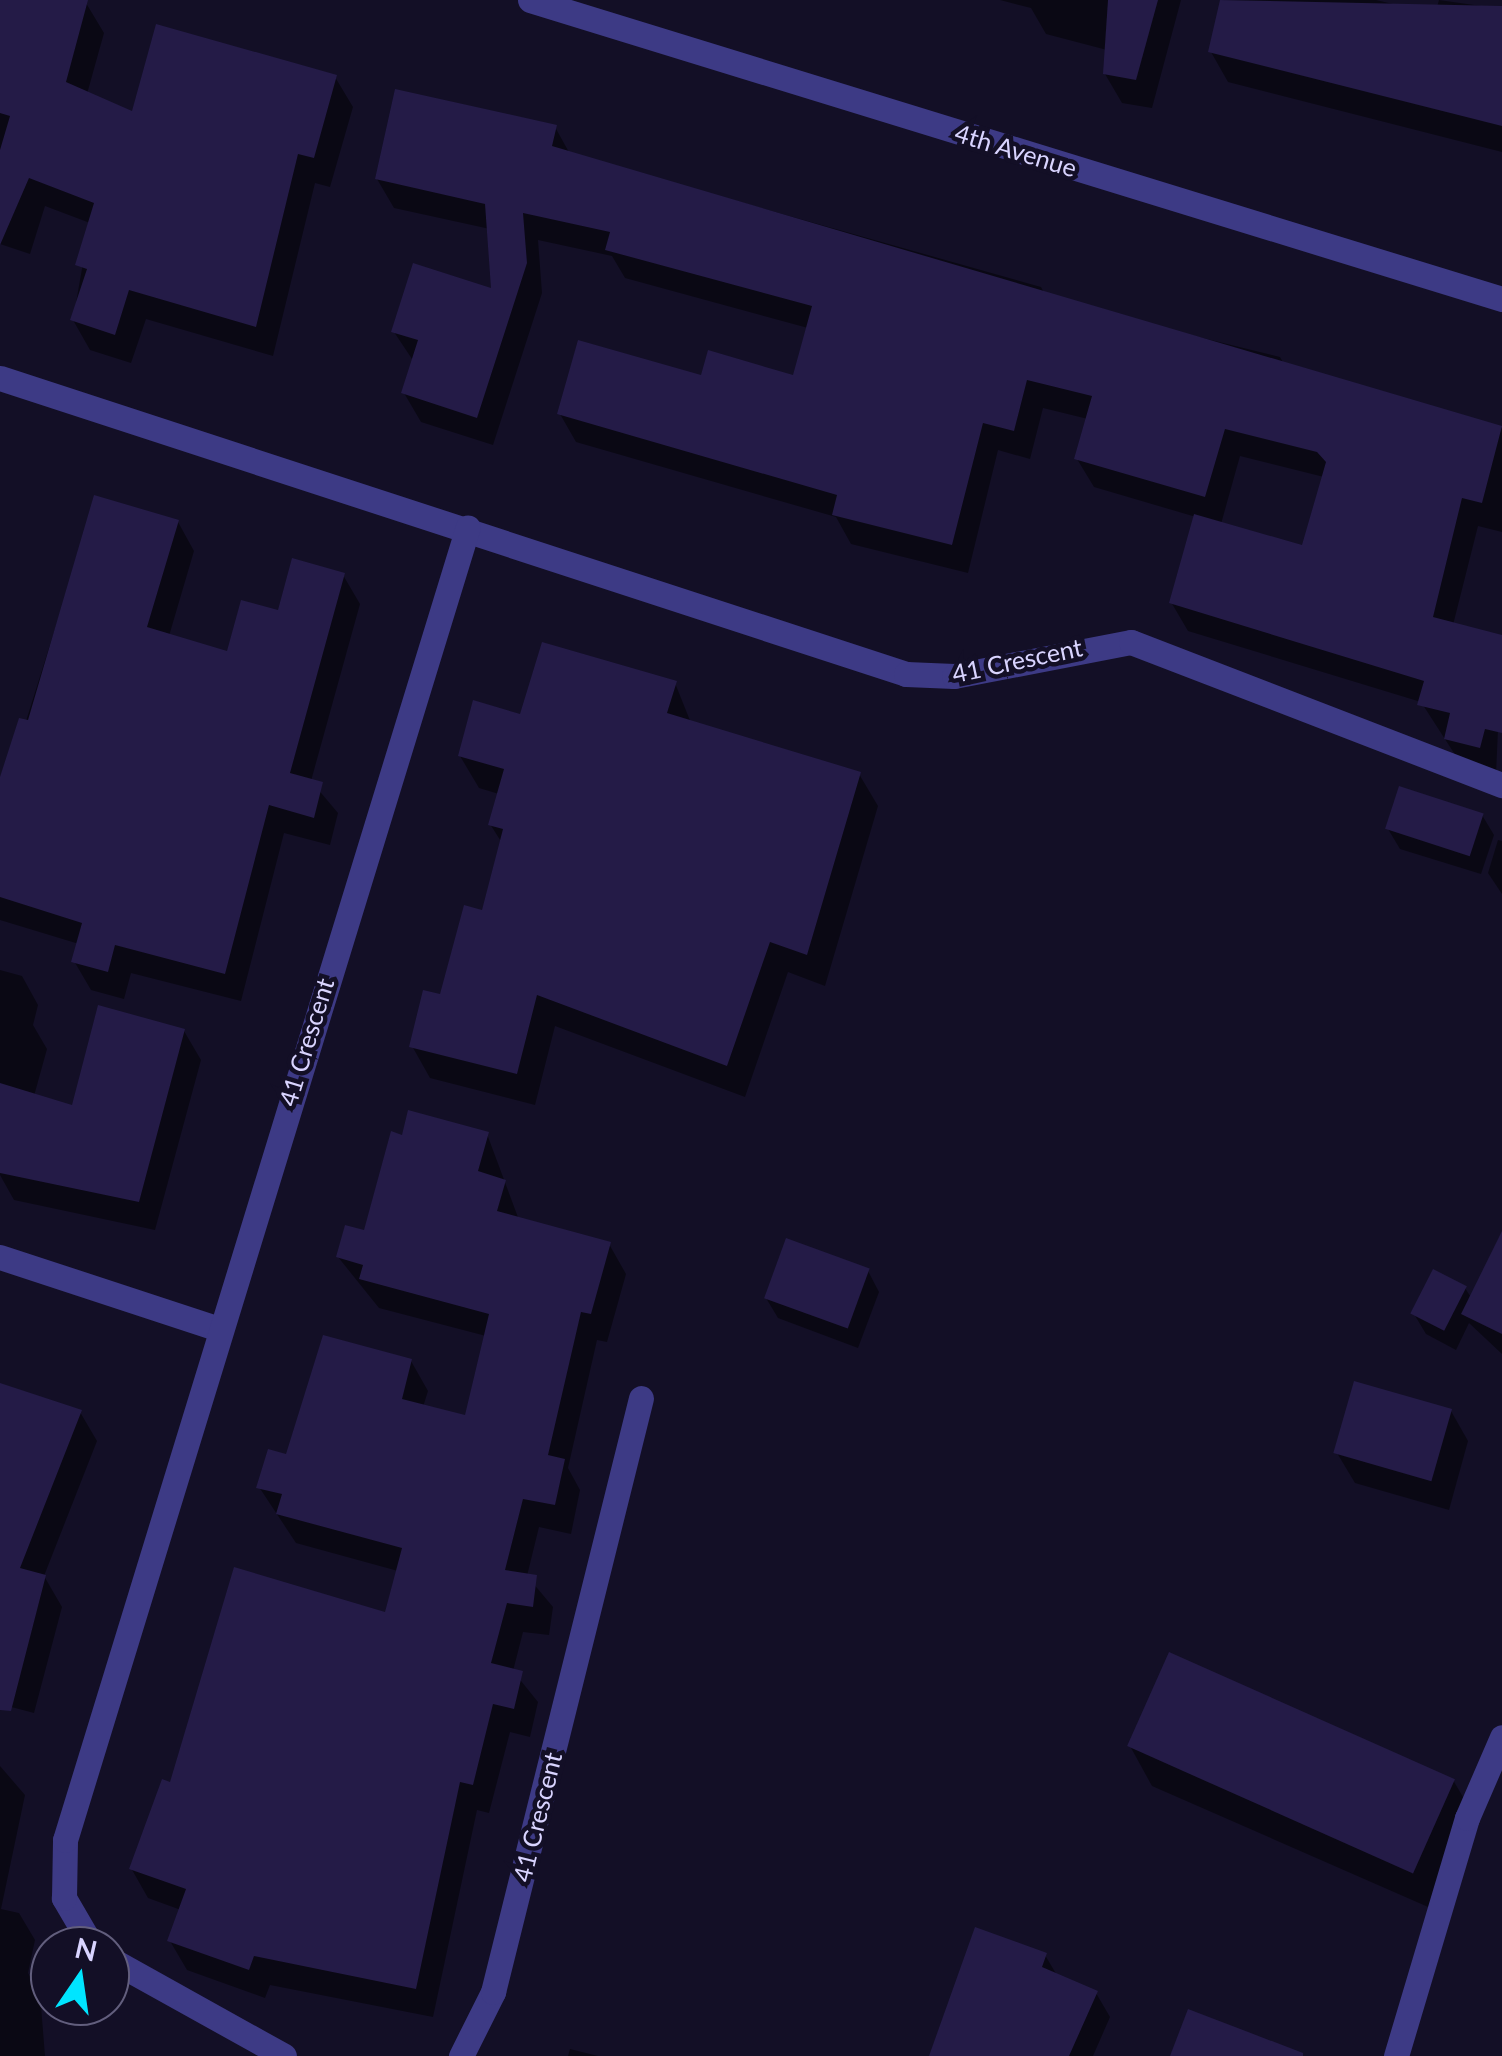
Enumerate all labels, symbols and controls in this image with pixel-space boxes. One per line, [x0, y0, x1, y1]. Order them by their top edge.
street label: 4th Avenue [951, 117, 1081, 183]
street label: 41 Crescent [949, 632, 1085, 688]
street label: 41 Crescent [272, 974, 340, 1110]
street label: 41 Crescent [506, 1749, 568, 1885]
north arrow [30, 1926, 130, 2026]
text: N [72, 1930, 101, 1968]

